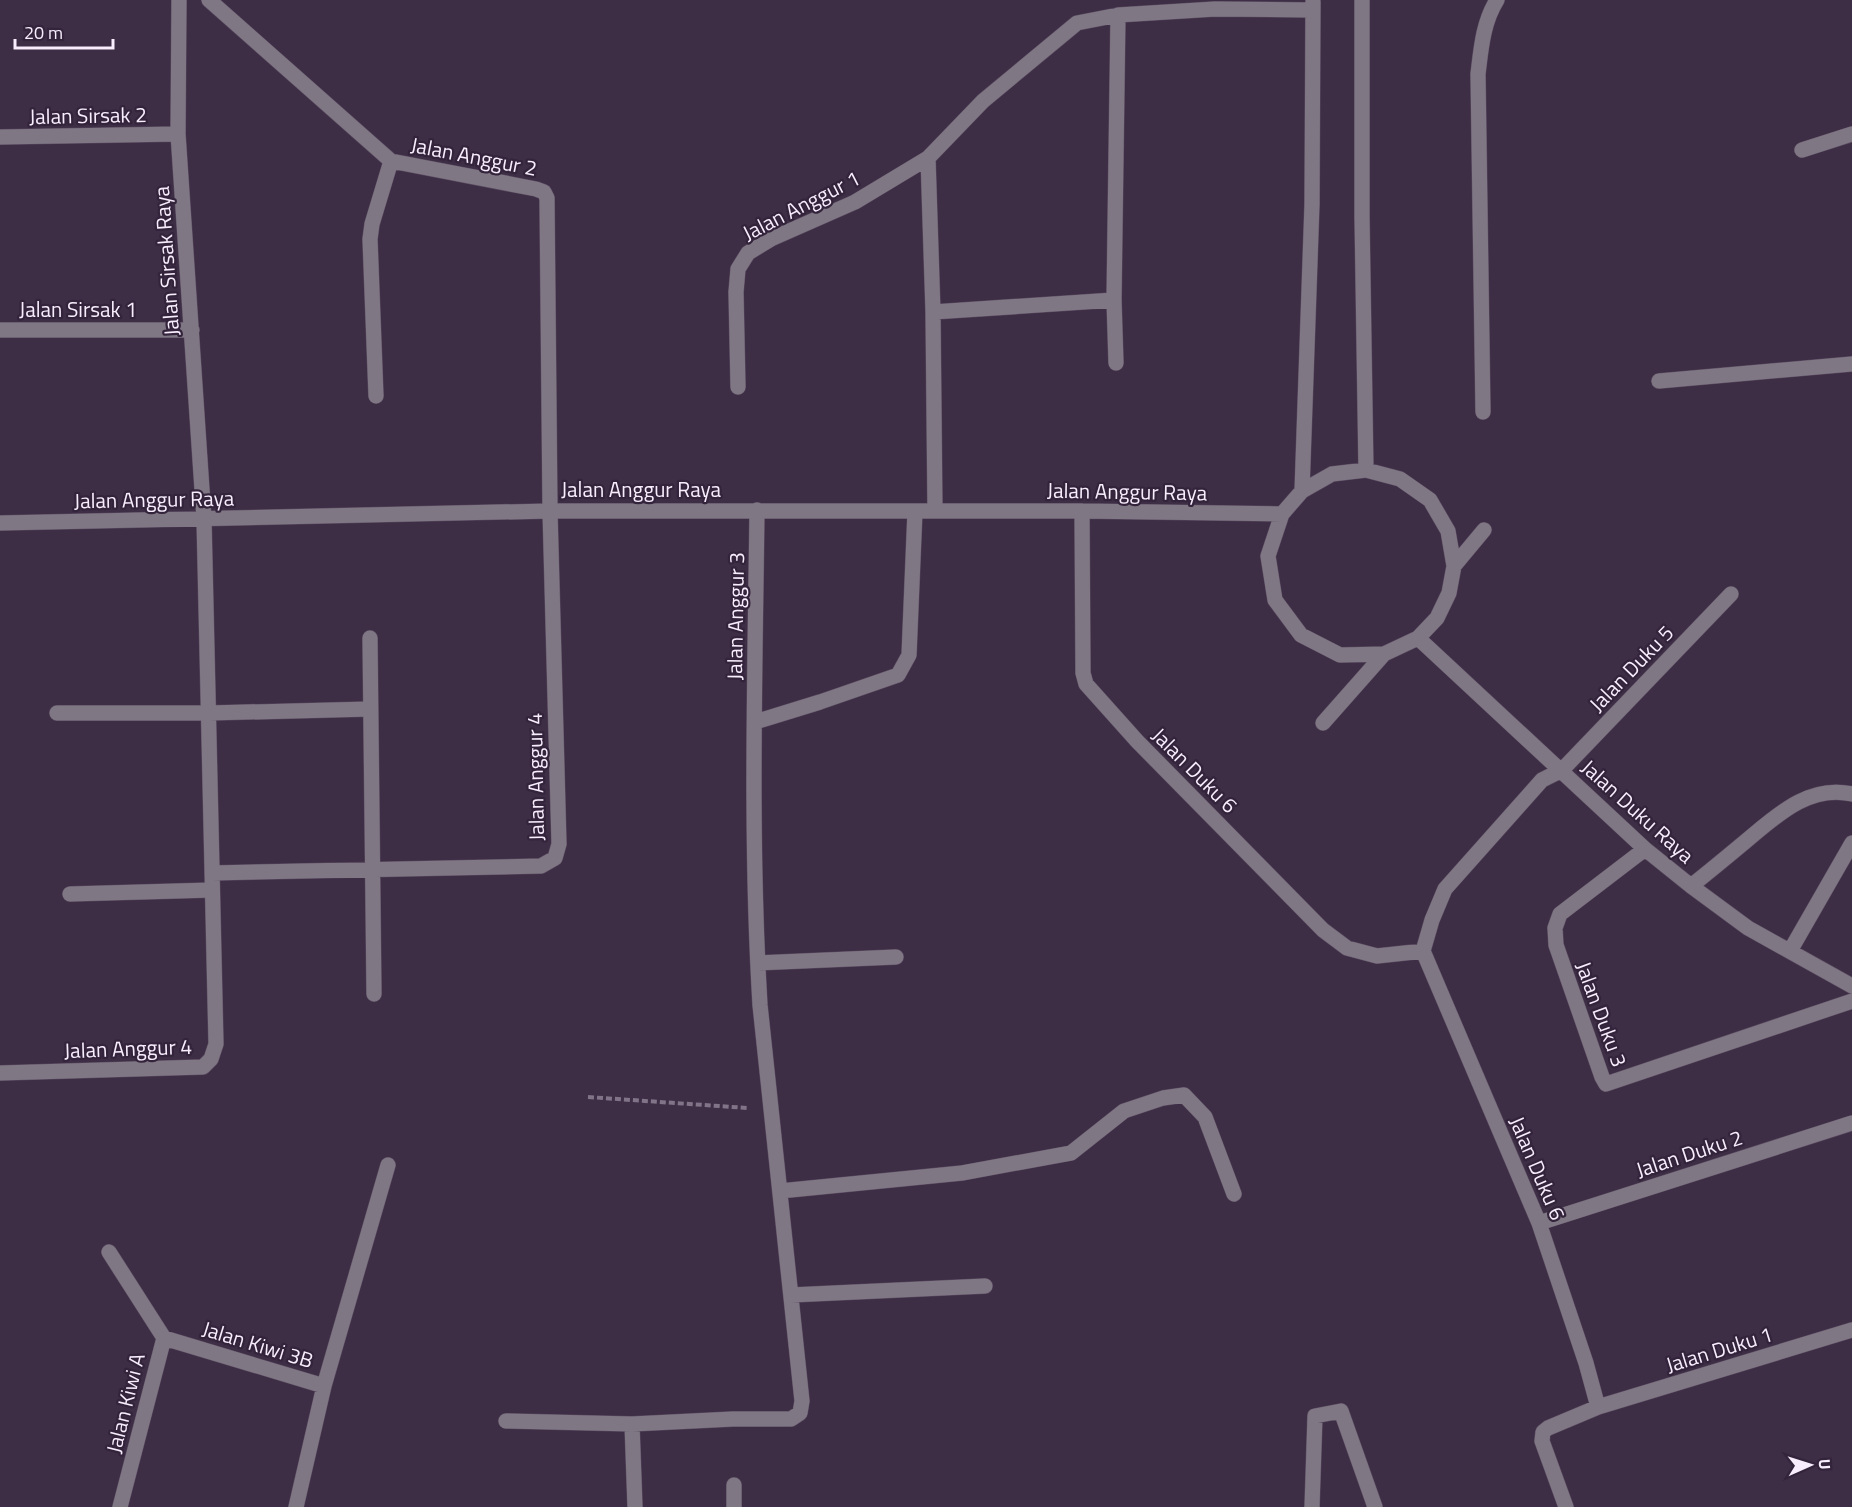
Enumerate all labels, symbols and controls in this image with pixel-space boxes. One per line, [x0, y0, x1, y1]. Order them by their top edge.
scale bar [15, 12, 112, 50]
text: 20 m [24, 19, 63, 46]
street label: Jalan Sirsak 2 [29, 98, 147, 132]
street label: Jalan Anggur 2 [408, 128, 540, 184]
street label: Jalan Anggur 1 [737, 162, 865, 248]
street label: Jalan Sirsak Raya [145, 185, 187, 337]
street label: Jalan Sirsak 1 [19, 293, 137, 325]
street label: Jalan Anggur Raya [561, 473, 722, 505]
street label: Jalan Anggur Raya [1047, 474, 1208, 508]
street label: Jalan Anggur Raya [74, 482, 235, 516]
street label: Jalan Anggur 3 [718, 552, 752, 680]
street label: Jalan Duku 5 [1581, 617, 1681, 719]
street label: Jalan Anggur 4 [518, 713, 552, 841]
street label: Jalan Duku 6 [1145, 720, 1245, 820]
street label: Jalan Duku Raya [1574, 752, 1702, 871]
street label: Jalan Duku 3 [1568, 957, 1636, 1071]
street label: Jalan Anggur 4 [63, 1030, 193, 1066]
street label: Jalan Duku 6 [1502, 1111, 1574, 1225]
street label: Jalan Duku 2 [1632, 1121, 1746, 1185]
street label: Jalan Kiwi 3B [199, 1312, 317, 1376]
street label: Jalan Duku 1 [1662, 1318, 1776, 1380]
street label: Jalan Kiwi A [97, 1349, 153, 1456]
north arrow [1780, 1435, 1840, 1495]
text: U [1813, 1458, 1837, 1470]

